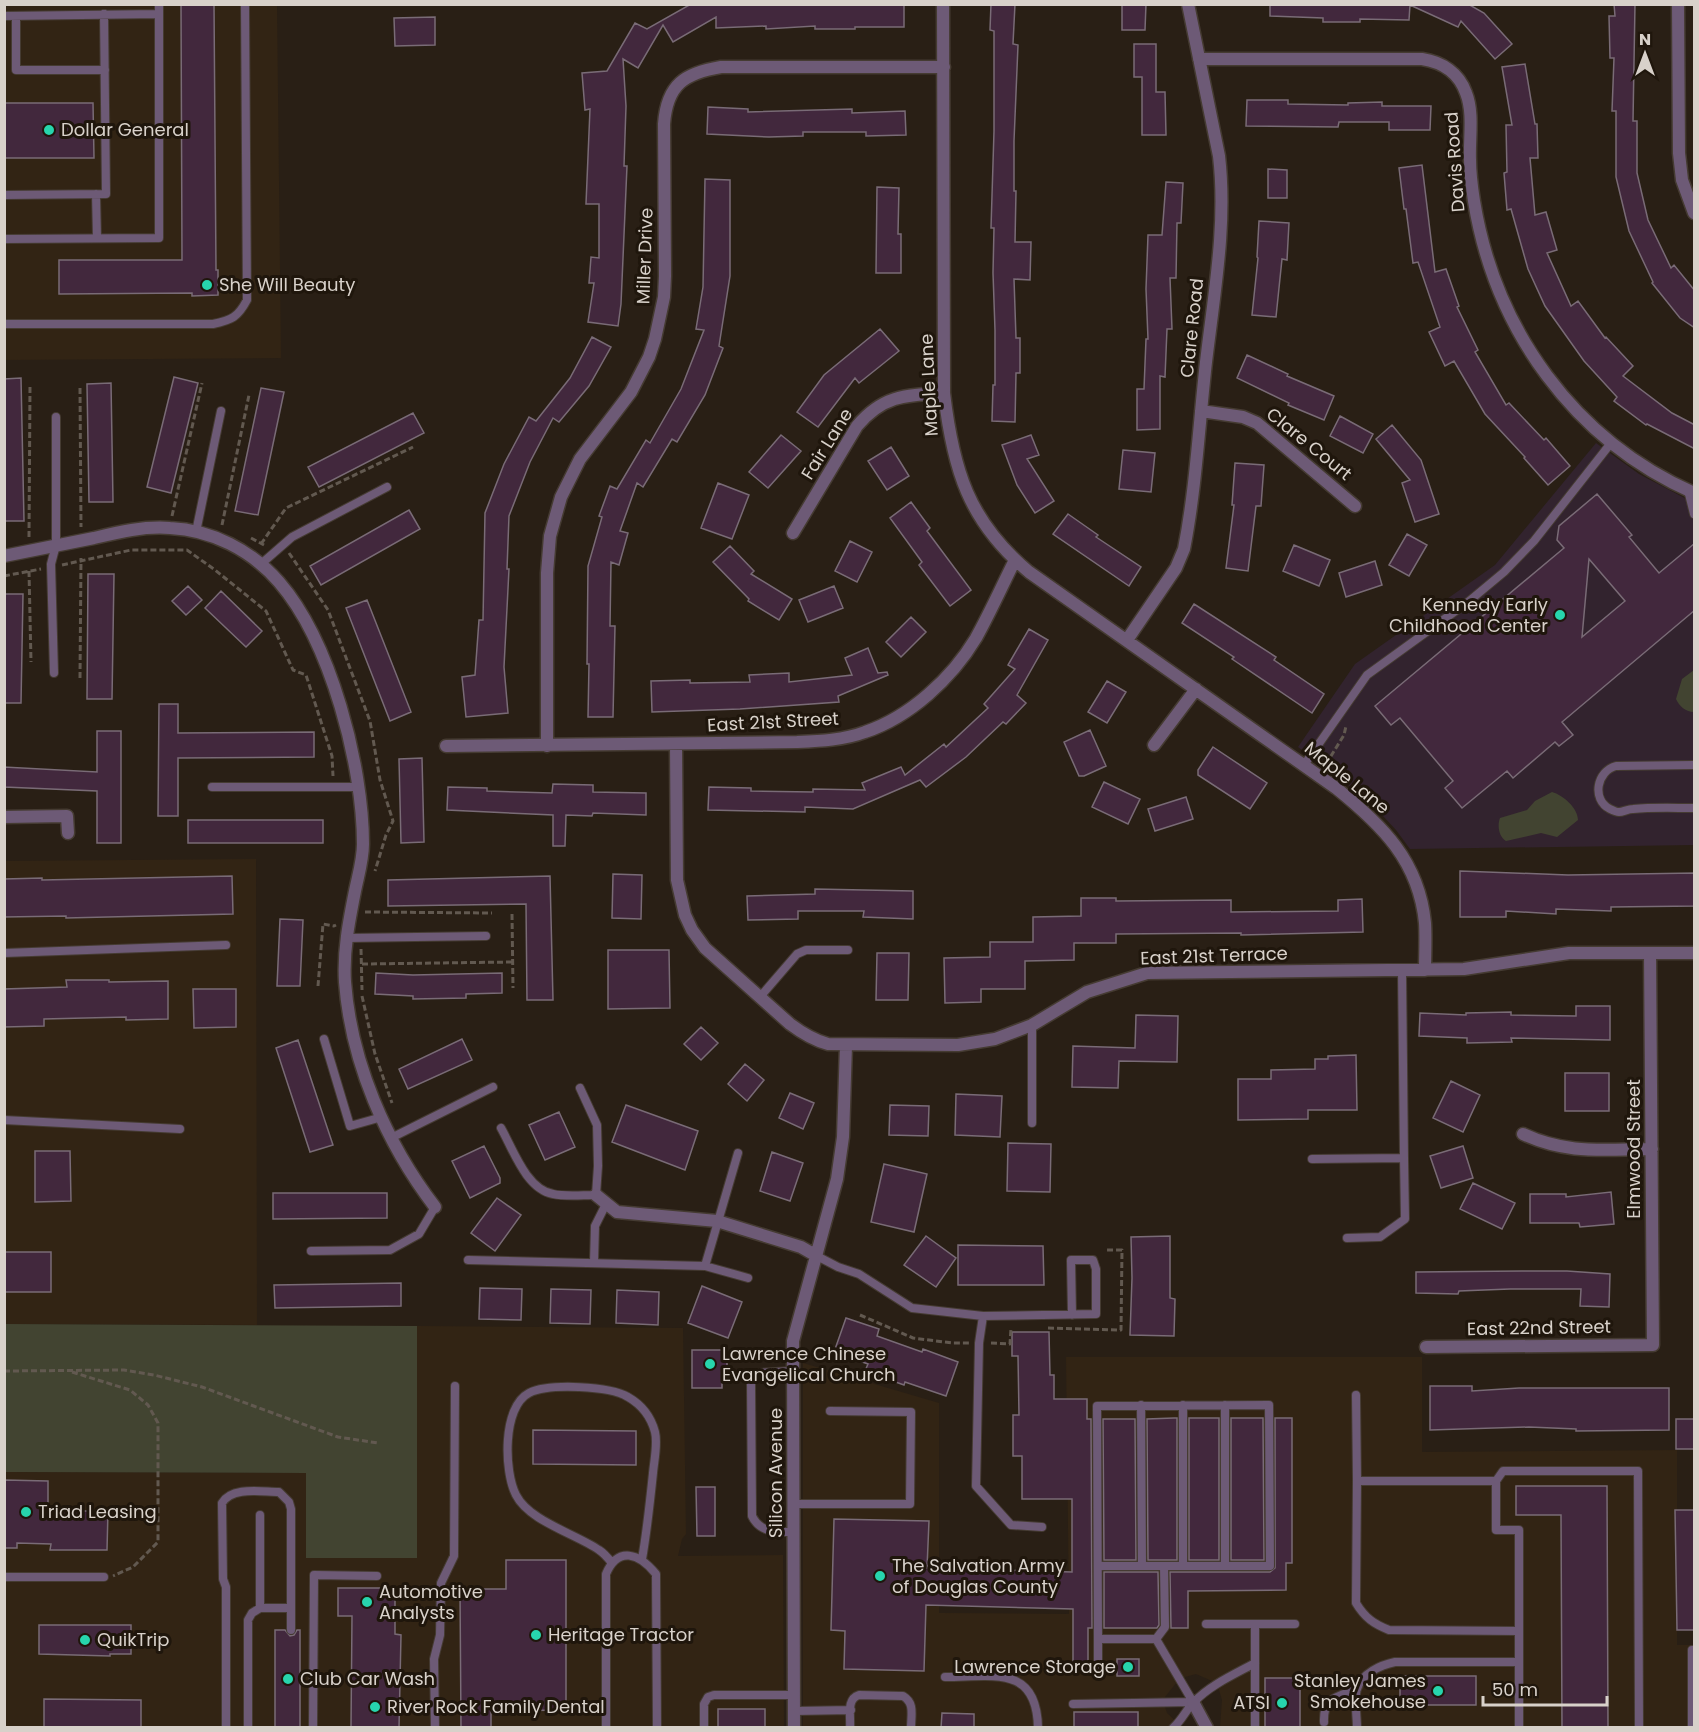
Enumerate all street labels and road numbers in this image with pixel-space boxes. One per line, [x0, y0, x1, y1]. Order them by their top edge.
street label: Davis Road [1439, 111, 1470, 213]
street label: Miller Drive [630, 207, 659, 305]
street label: Clare Road [1174, 277, 1209, 379]
street label: Maple Lane [913, 333, 944, 437]
street label: Clare Court [1261, 401, 1357, 486]
street label: Fair Lane [795, 403, 858, 484]
street label: East 21st Street [707, 706, 839, 737]
street label: Maple Lane [1299, 736, 1395, 820]
street label: East 21st Terrace [1140, 940, 1288, 971]
street label: Elmwood Street [1621, 1079, 1646, 1219]
street label: East 22nd Street [1467, 1314, 1611, 1341]
street label: Silicon Avenue [763, 1408, 788, 1538]

